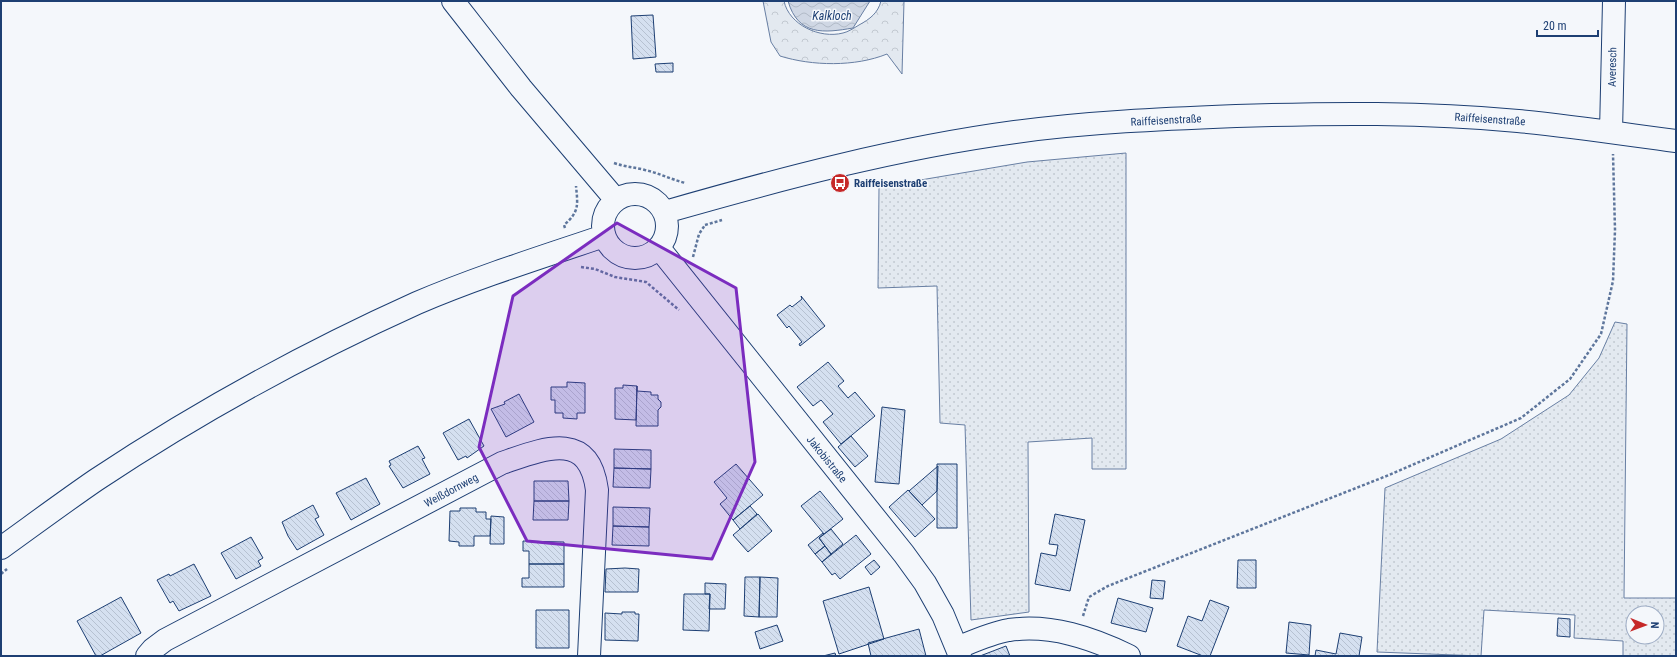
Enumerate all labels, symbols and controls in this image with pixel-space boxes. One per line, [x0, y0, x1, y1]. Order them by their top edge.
water label: Kalkloch [812, 9, 852, 23]
scale bar [1537, 12, 1598, 38]
text: 20 m [1543, 19, 1567, 33]
street label: Averesch [1606, 47, 1619, 87]
street label: Raiffeisenstraße [1454, 111, 1526, 128]
street label: Raiffeisenstraße [1130, 112, 1202, 129]
bus stop icon: Raiffeisenstraße [829, 172, 851, 194]
place label: Raiffeisenstraße [854, 177, 927, 190]
street label: Jakobistraße [804, 433, 849, 485]
street label: Weißdornweg [422, 471, 480, 510]
north arrow [1625, 605, 1665, 645]
text: N [1648, 622, 1661, 629]

